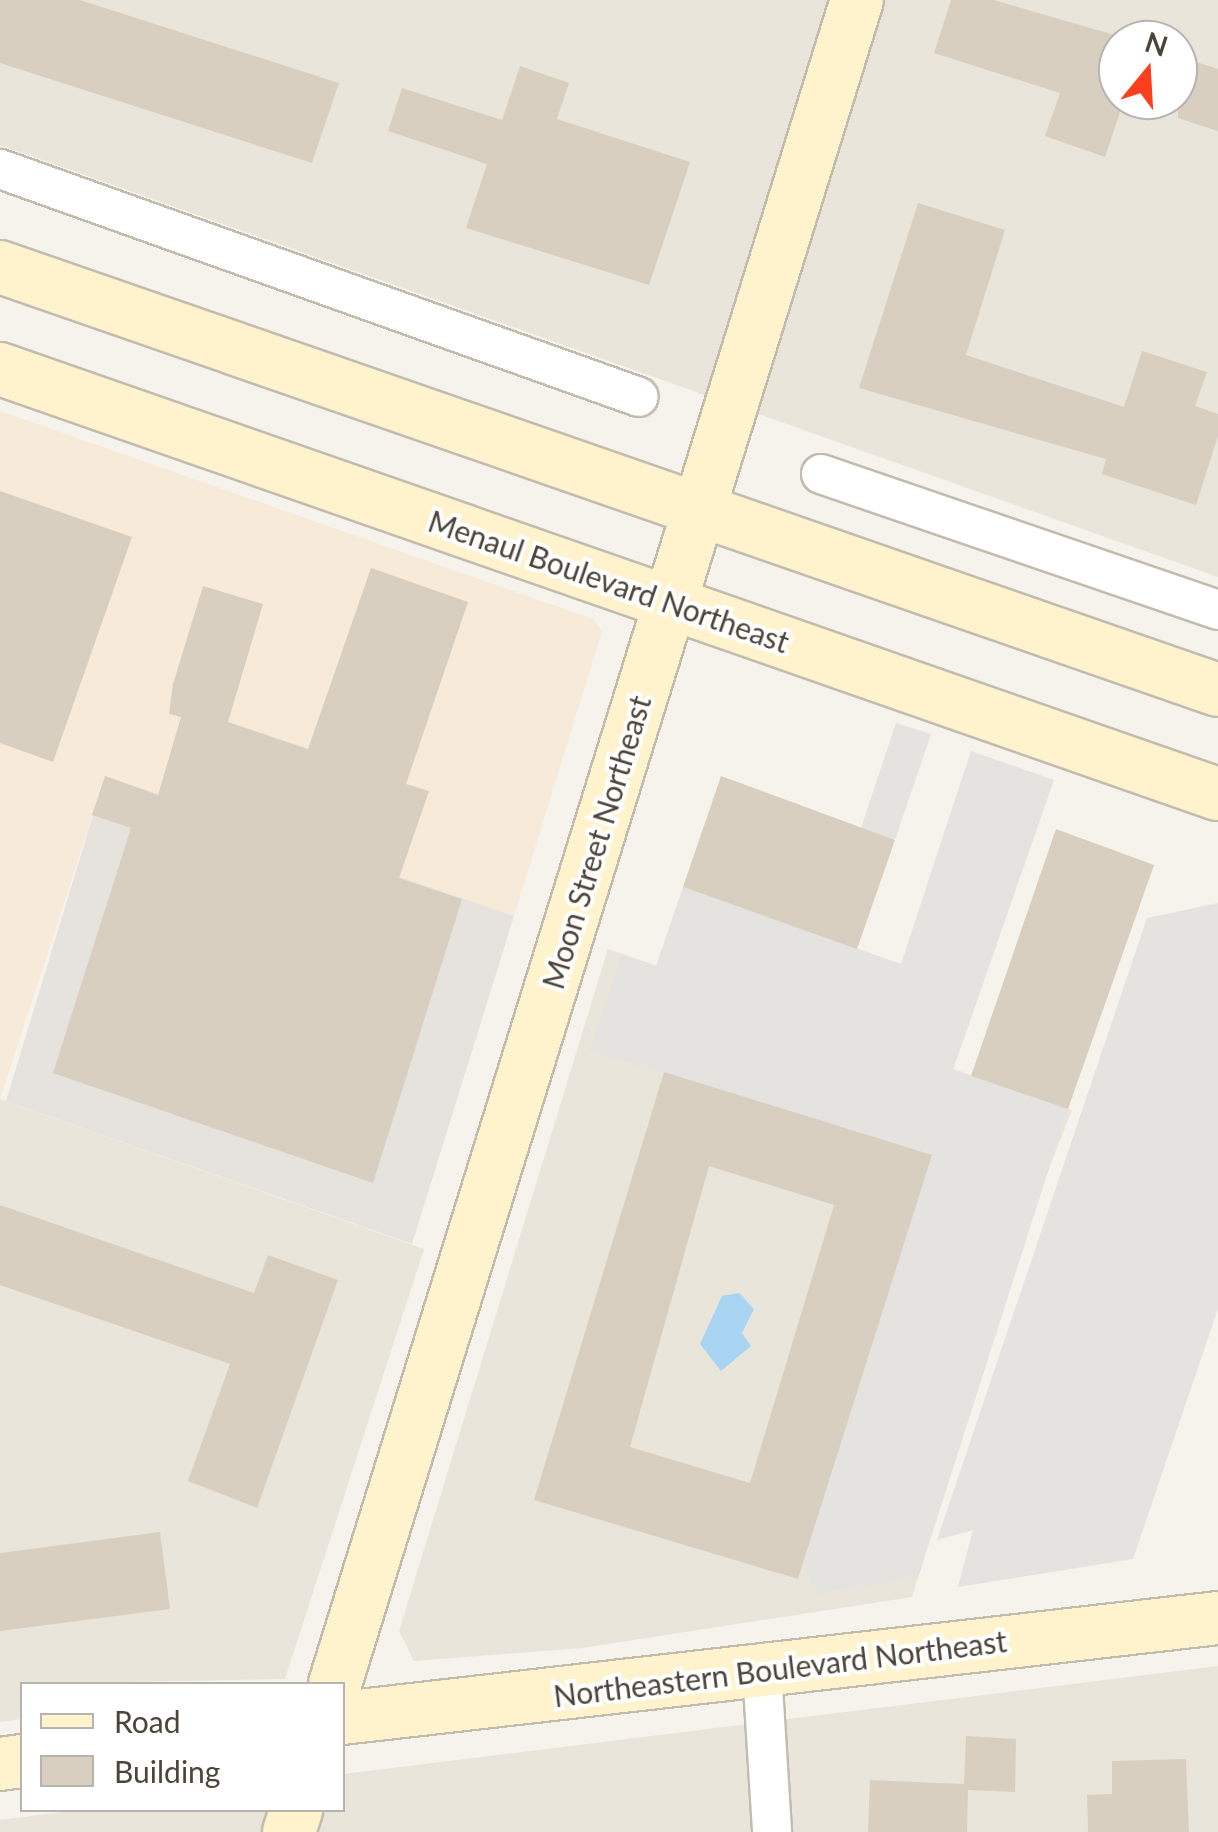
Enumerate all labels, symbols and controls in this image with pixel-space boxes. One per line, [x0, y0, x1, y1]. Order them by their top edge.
north arrow [1098, 20, 1198, 120]
text: N [1141, 24, 1172, 63]
street label: Menaul Boulevard Northeast [424, 502, 794, 660]
street label: Moon Street Northeast [534, 691, 658, 993]
street label: Northeastern Boulevard Northeast [551, 1622, 1009, 1714]
legend [20, 1682, 345, 1812]
text: Road [114, 1703, 181, 1739]
text: Building [114, 1753, 220, 1789]

